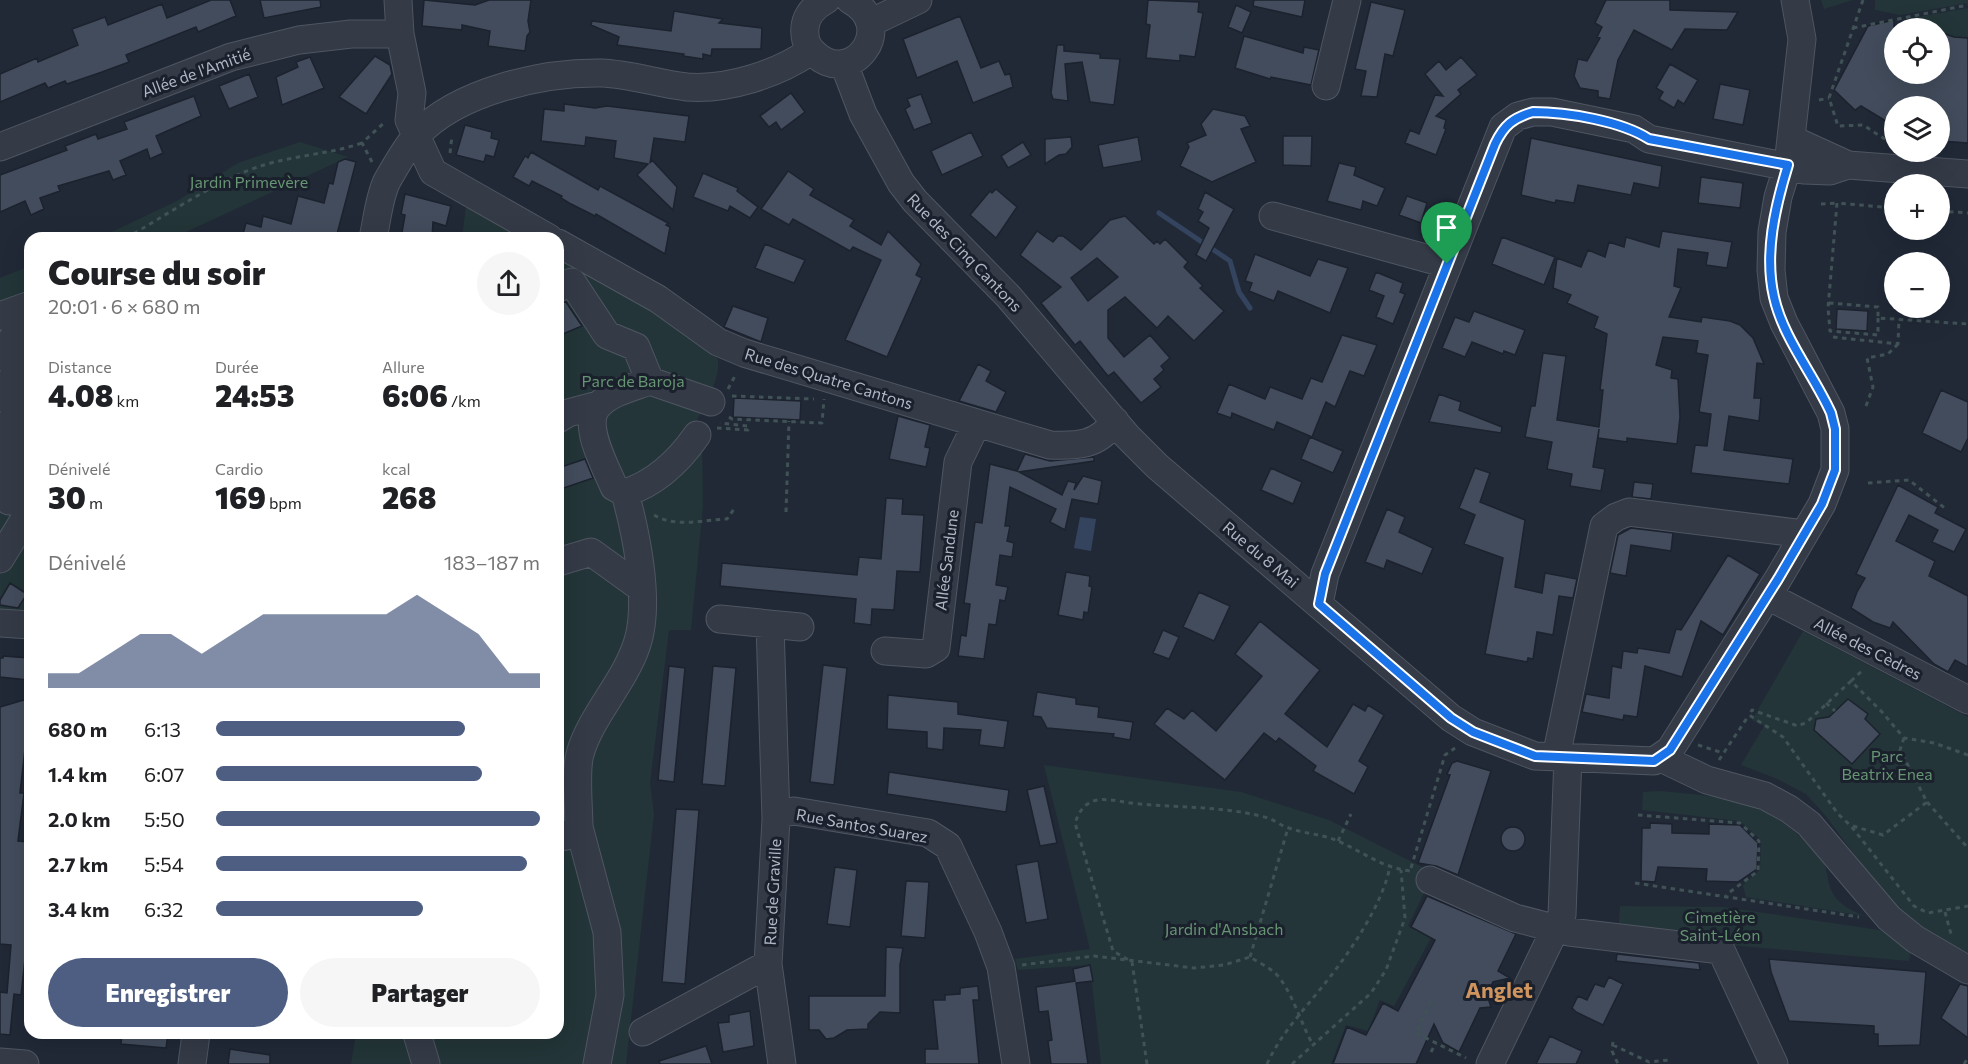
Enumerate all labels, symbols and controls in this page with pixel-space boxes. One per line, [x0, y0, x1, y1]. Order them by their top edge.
map controls [1884, 18, 1950, 318]
button: locate [1884, 18, 1950, 84]
street label: Allée de l'Amitié [139, 43, 253, 101]
button: layers [1884, 96, 1950, 162]
park label: Jardin Primevère [190, 172, 308, 191]
button: + [1884, 174, 1950, 240]
street label: Rue des Cinq Cantons [904, 189, 1026, 315]
pin [1421, 202, 1472, 264]
icon: arrive [1430, 211, 1463, 244]
text: Course du soir [48, 251, 266, 292]
button: share [477, 252, 540, 315]
button: − [1884, 252, 1950, 318]
text: 20:01 · 6 × 680 m [48, 294, 201, 318]
street label: Rue des Quatre Cantons [743, 343, 915, 413]
text: Distance [48, 357, 112, 376]
text: Durée [215, 357, 259, 376]
text: Allure [382, 357, 425, 376]
park label: Parc de Baroja [581, 371, 685, 390]
text: 4.08 [48, 376, 114, 413]
text: 24:53 [215, 376, 294, 413]
text: 6:06 [382, 376, 448, 413]
text: km [114, 391, 139, 410]
text: /km [448, 391, 481, 410]
text: Dénivelé [48, 459, 110, 478]
text: Cardio [215, 459, 263, 478]
text: kcal [382, 459, 411, 478]
text: 30 [48, 478, 86, 515]
text: 169 [215, 478, 266, 515]
text: 268 [382, 478, 437, 515]
text: m [86, 493, 103, 512]
text: bpm [266, 493, 302, 512]
street label: Allée Sandune [930, 508, 962, 612]
street label: Rue du 8 Mai [1219, 517, 1303, 591]
text: Dénivelé [48, 550, 126, 574]
text: 183–187 m [444, 550, 540, 574]
street label: Allée des Cèdres [1811, 613, 1925, 683]
text: 680 m [48, 717, 107, 741]
text: 6:13 [144, 717, 181, 741]
park label: Parc Beatrix Enea [1841, 746, 1933, 783]
text: 1.4 km [48, 762, 107, 786]
text: 6:07 [144, 762, 184, 786]
street label: Rue Santos Suarez [795, 804, 929, 846]
text: 2.0 km [48, 807, 110, 831]
text: 5:50 [144, 807, 185, 831]
street label: Rue de Graville [760, 838, 784, 946]
text: 2.7 km [48, 852, 108, 876]
text: 5:54 [144, 852, 184, 876]
text: 3.4 km [48, 897, 110, 921]
text: 6:32 [144, 897, 183, 921]
park label: Cimetière Saint-Léon [1680, 907, 1760, 944]
park label: Jardin d'Ansbach [1165, 919, 1283, 938]
button: Enregistrer [48, 958, 288, 1027]
button: Partager [300, 958, 540, 1027]
district label: Anglet [1465, 976, 1533, 1003]

